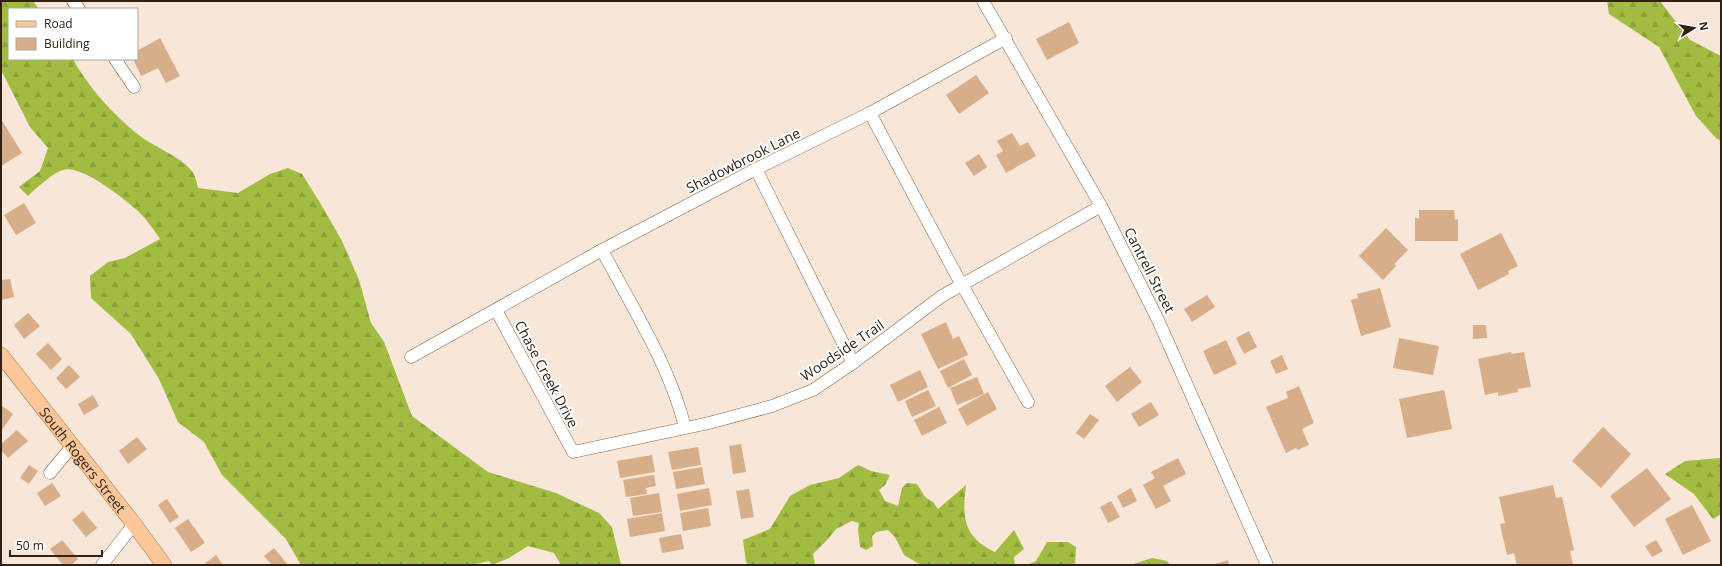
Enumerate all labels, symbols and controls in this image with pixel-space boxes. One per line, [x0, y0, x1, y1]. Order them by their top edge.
legend [8, 8, 138, 60]
north arrow [1674, 8, 1714, 48]
text: Road [44, 15, 73, 32]
text: N [1696, 20, 1713, 32]
text: Building [44, 35, 90, 52]
street label: Shadowbrook Lane [683, 123, 803, 197]
street label: Cantrell Street [1120, 224, 1180, 316]
street label: Woodside Trail [797, 315, 887, 385]
street label: Chase Creek Drive [511, 317, 583, 431]
street label: South Rogers Street [36, 403, 131, 516]
scale bar [10, 532, 102, 558]
text: 50 m [16, 537, 44, 554]

